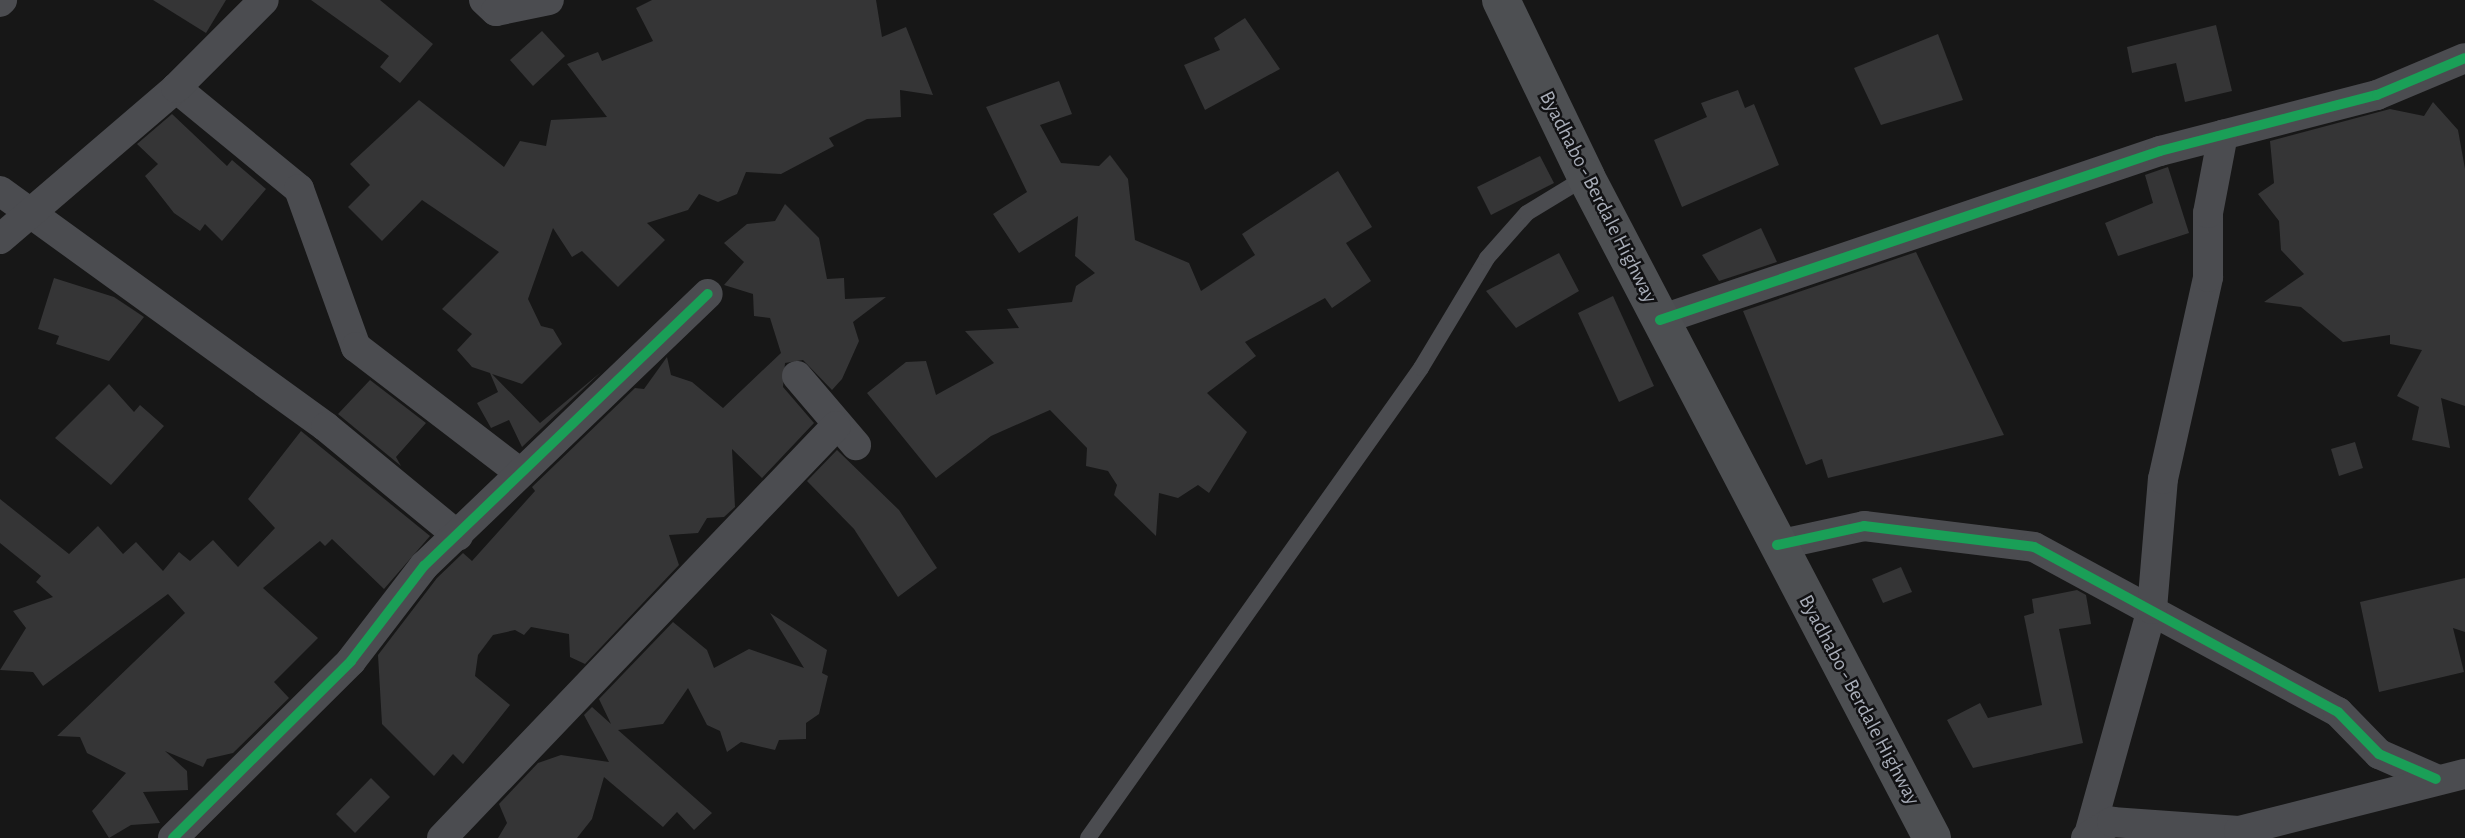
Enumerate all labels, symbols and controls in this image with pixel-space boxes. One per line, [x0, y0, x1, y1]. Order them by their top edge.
street label: Byadhabo - Berdale Highway [1534, 87, 1662, 307]
street label: Byadhabo - Berdale Highway [1793, 591, 1925, 809]

